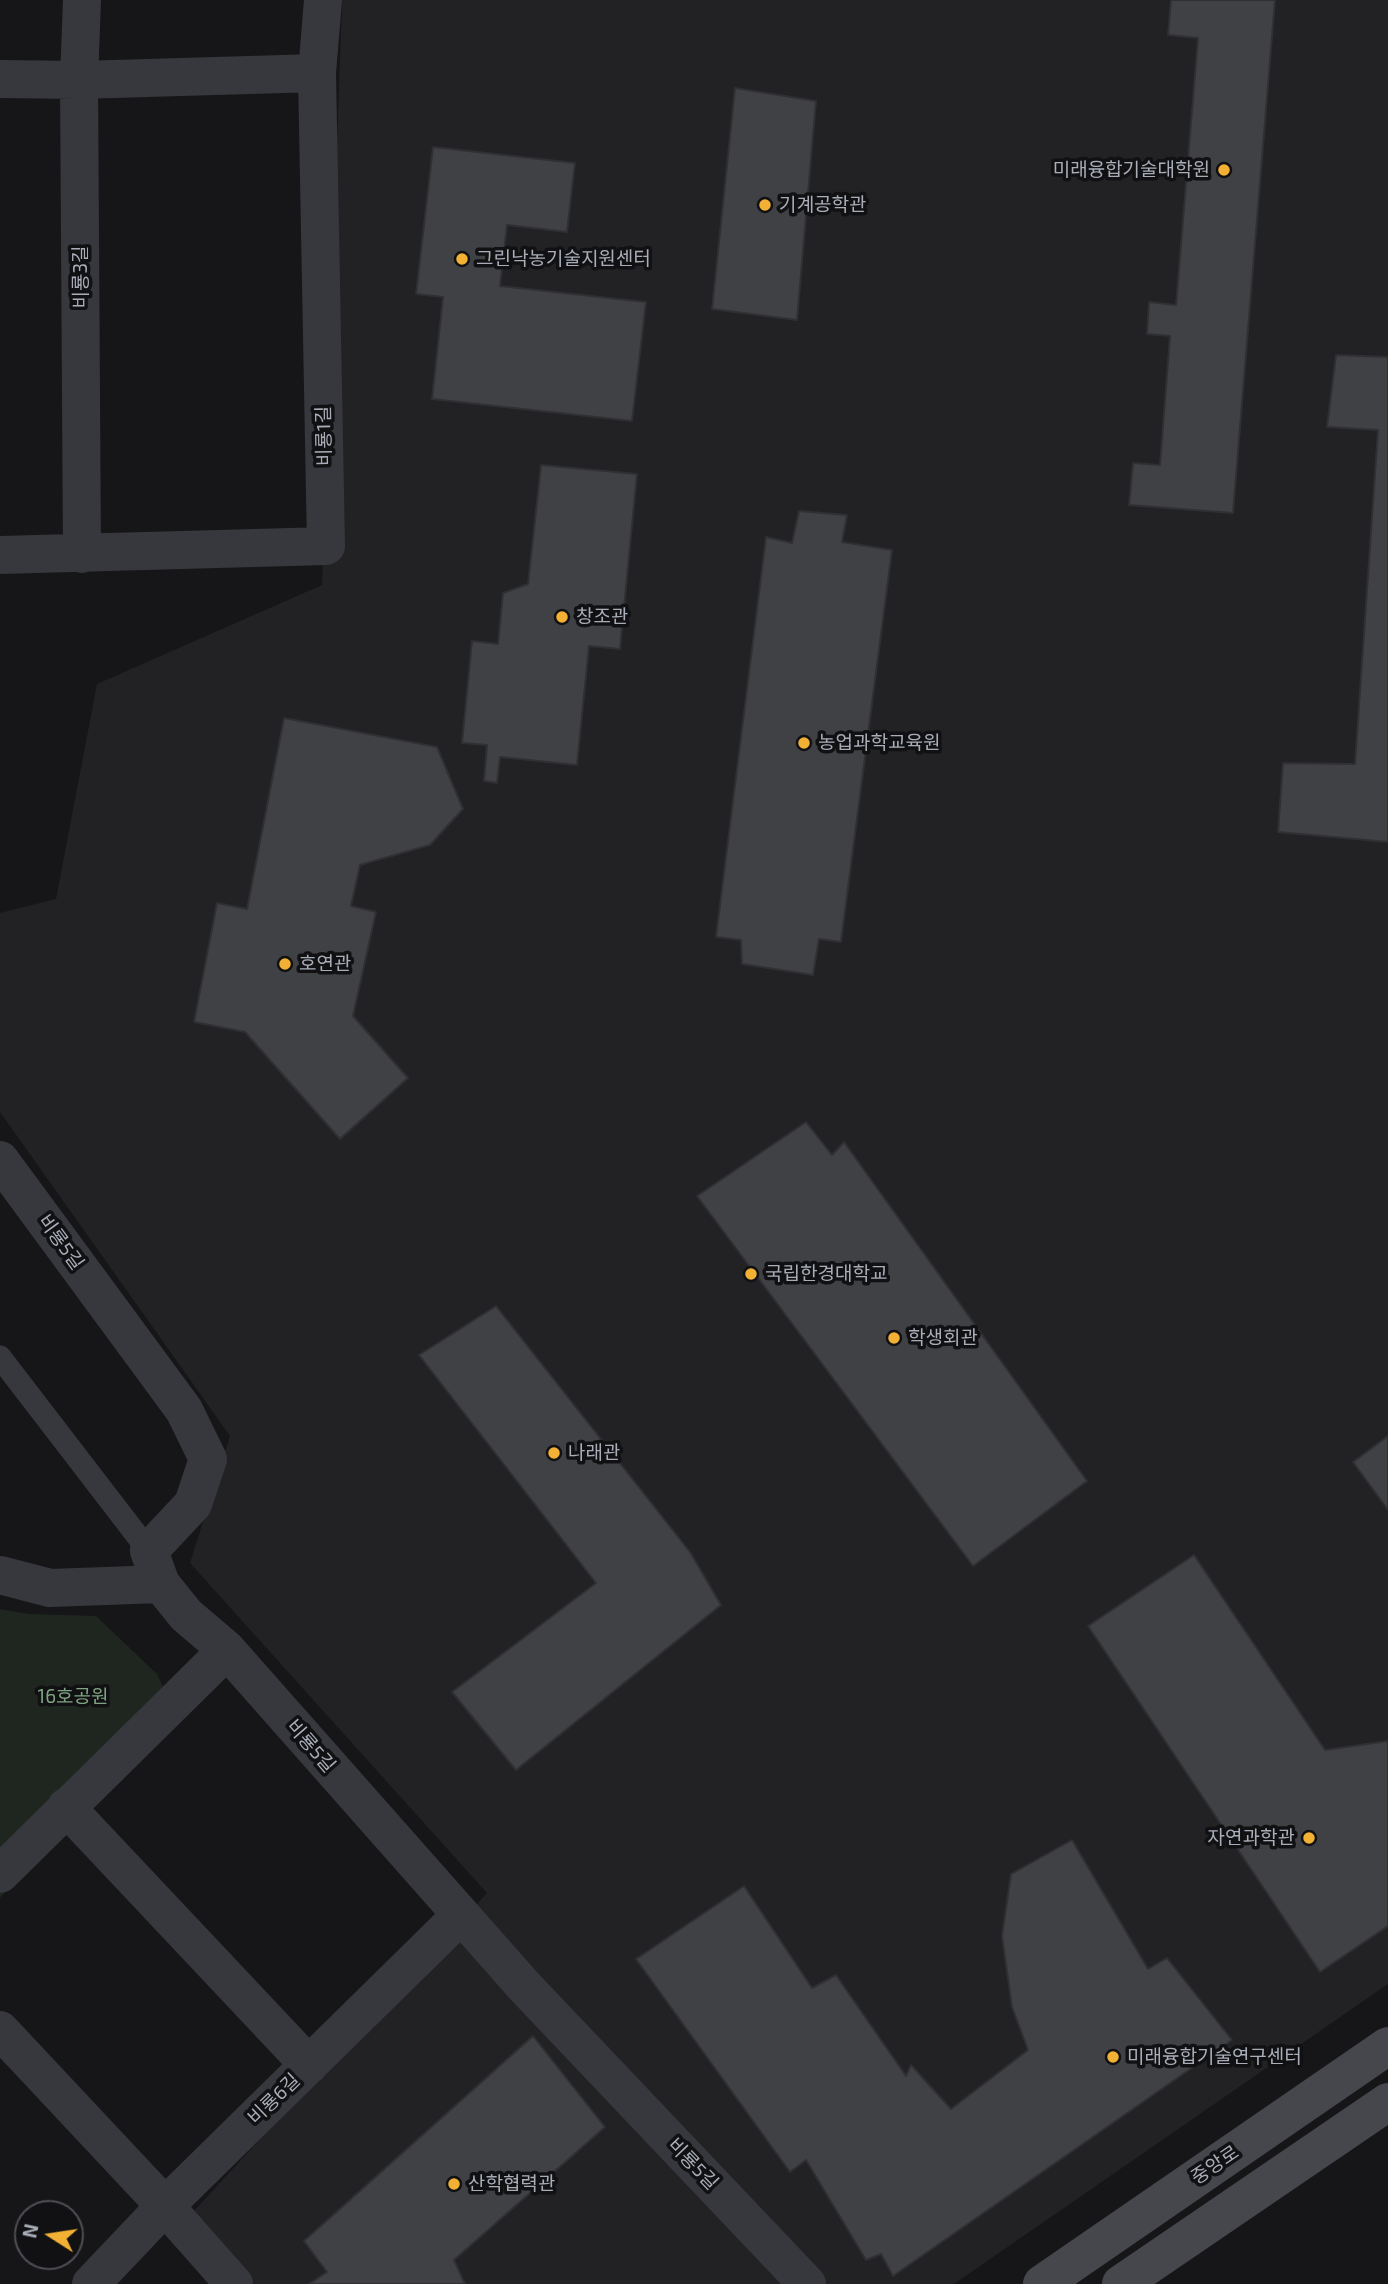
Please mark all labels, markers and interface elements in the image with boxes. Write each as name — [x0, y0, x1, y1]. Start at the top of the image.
place label: 미래융합기술대학원 — [1053, 159, 1210, 181]
marker: 미래융합기술대학원 — [1216, 162, 1232, 178]
place label: 기계공학관 — [779, 194, 866, 216]
marker: 기계공학관 — [757, 197, 773, 213]
street label: 비룡3길 — [70, 245, 92, 309]
place label: 그린낙농기술지원센터 — [476, 248, 651, 270]
marker: 그린낙농기술지원센터 — [454, 251, 470, 267]
street label: 비룡1길 — [312, 406, 336, 466]
place label: 창조관 — [576, 606, 628, 628]
marker: 창조관 — [554, 609, 570, 625]
place label: 농업과학교육원 — [818, 732, 940, 754]
marker: 농업과학교육원 — [796, 735, 812, 751]
place label: 호연관 — [299, 953, 351, 975]
marker: 호연관 — [277, 956, 293, 972]
street label: 비룡5길 — [33, 1210, 89, 1274]
place label: 국립한경대학교 — [765, 1263, 887, 1285]
marker: 국립한경대학교 — [743, 1266, 759, 1282]
place label: 학생회관 — [908, 1327, 978, 1349]
marker: 학생회관 — [886, 1330, 902, 1346]
place label: 나래관 — [568, 1442, 620, 1464]
marker: 나래관 — [546, 1445, 562, 1461]
park label: 16호공원 — [38, 1686, 108, 1708]
street label: 비룡5길 — [282, 1715, 340, 1777]
place label: 자연과학관 — [1208, 1827, 1295, 1849]
marker: 자연과학관 — [1301, 1830, 1317, 1846]
place label: 미래융합기술연구센터 — [1127, 2046, 1302, 2068]
marker: 미래융합기술연구센터 — [1105, 2049, 1121, 2065]
street label: 비룡6길 — [243, 2069, 305, 2129]
street label: 비룡5길 — [663, 2134, 723, 2194]
street label: 중앙로 — [1187, 2141, 1243, 2189]
place label: 산학협력관 — [468, 2173, 555, 2195]
marker: 산학협력관 — [446, 2176, 462, 2192]
north arrow — [14, 2200, 84, 2270]
text: N — [17, 2222, 43, 2240]

